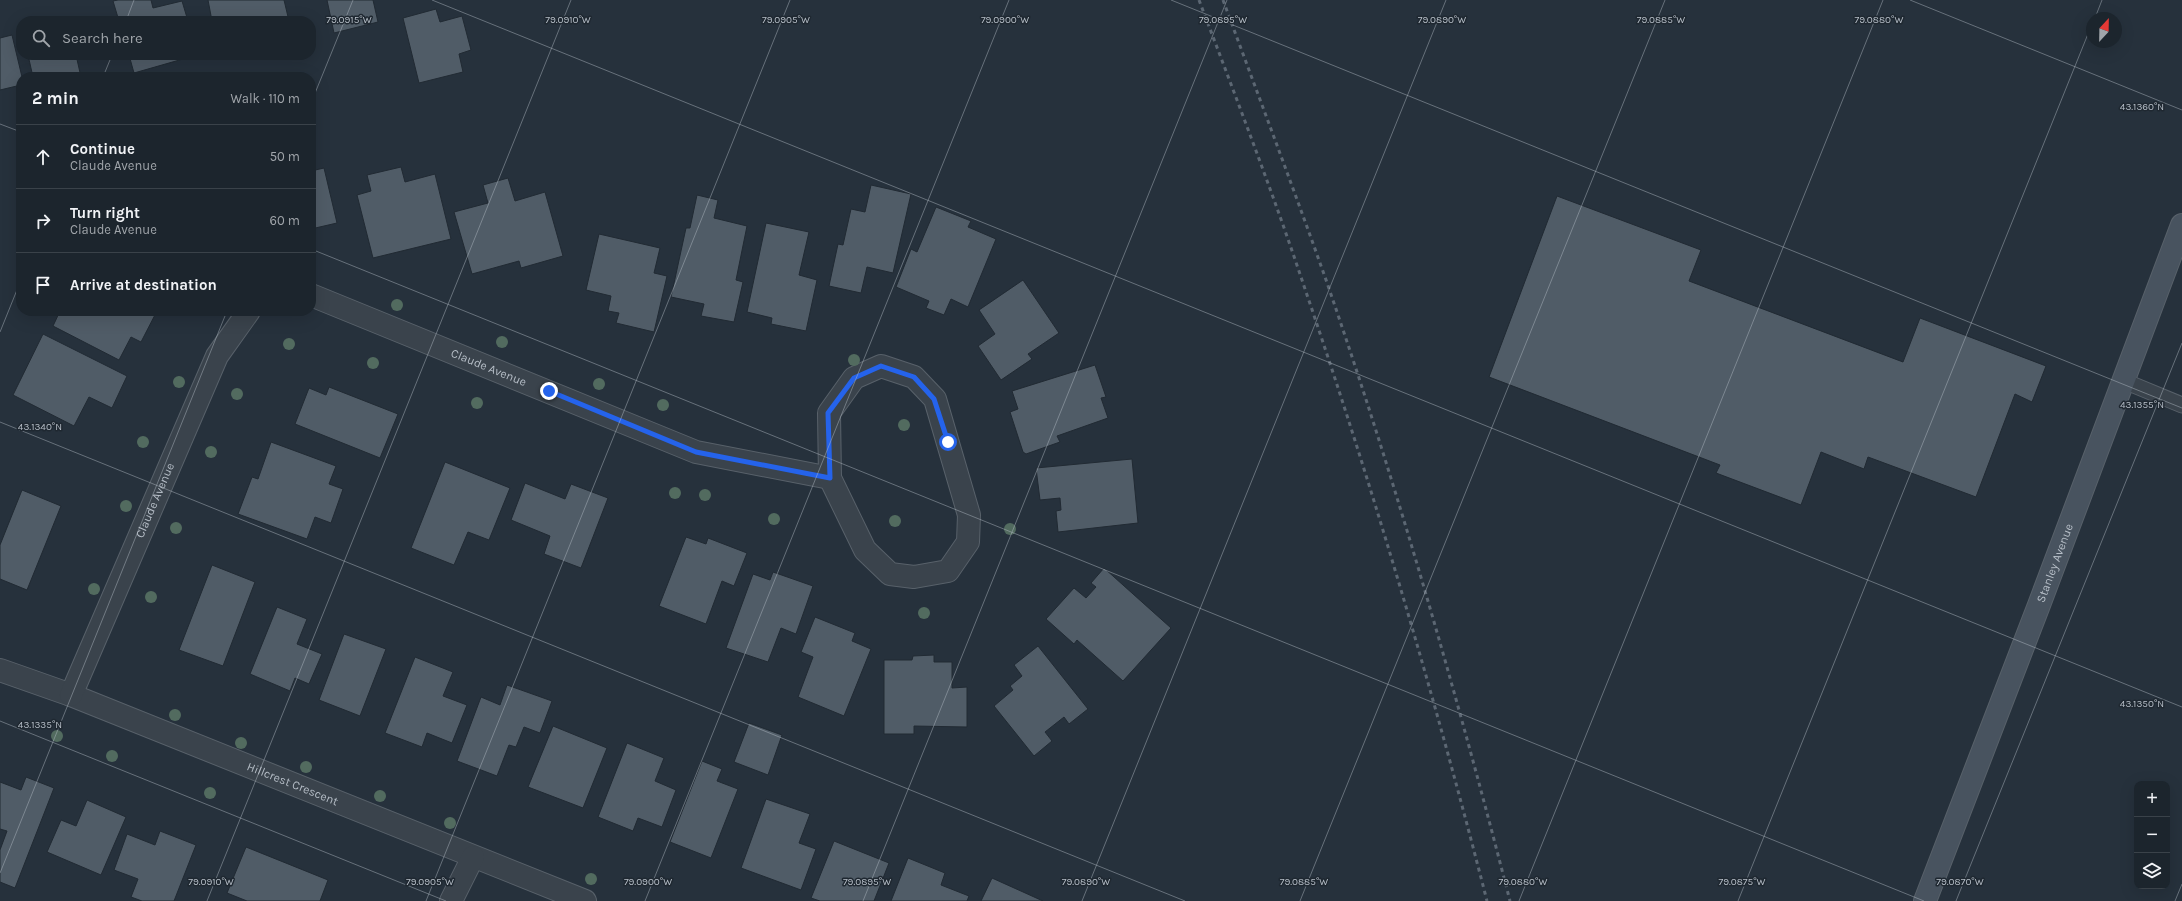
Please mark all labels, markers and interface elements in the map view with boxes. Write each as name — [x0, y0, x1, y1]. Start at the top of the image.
north arrow — [2086, 12, 2122, 48]
text: 79.0915°W — [326, 14, 372, 26]
text: 79.0910°W — [545, 14, 591, 26]
text: 79.0905°W — [762, 14, 810, 26]
text: 79.0900°W — [981, 14, 1029, 26]
text: 79.0895°W — [1199, 14, 1247, 26]
text: 79.0890°W — [1418, 14, 1466, 26]
text: 79.0885°W — [1637, 14, 1685, 26]
text: 79.0880°W — [1855, 14, 1903, 26]
search box — [16, 16, 316, 60]
icon: search — [30, 27, 52, 49]
text: Search here — [62, 29, 143, 47]
text: 2 min — [32, 88, 79, 108]
text: Walk · 110 m — [231, 91, 300, 106]
text: 43.1360°N — [2120, 101, 2164, 113]
text: Continue — [70, 140, 135, 158]
icon: ahead — [32, 146, 54, 168]
text: 50 m — [270, 149, 300, 164]
text: Claude Avenue — [70, 158, 157, 173]
text: Turn right — [70, 204, 140, 222]
icon: right — [32, 210, 54, 232]
text: 60 m — [270, 213, 300, 228]
text: Claude Avenue — [70, 222, 157, 237]
icon: arrive — [32, 274, 54, 296]
text: Arrive at destination — [70, 276, 217, 294]
street label: Claude Avenue — [449, 346, 529, 389]
route end — [540, 382, 558, 400]
text: 43.1355°N — [2120, 399, 2164, 411]
text: 43.1340°N — [18, 421, 62, 433]
route start — [939, 433, 957, 451]
street label: Claude Avenue — [133, 461, 177, 540]
street label: Stanley Avenue — [2034, 522, 2076, 604]
text: 43.1350°N — [2120, 698, 2164, 710]
text: 43.1335°N — [18, 719, 62, 731]
street label: Hillcrest Crescent — [245, 759, 341, 809]
map controls — [2134, 781, 2170, 889]
button: + — [2134, 781, 2170, 817]
button: − — [2134, 817, 2170, 853]
button: layers — [2134, 853, 2170, 889]
text: 79.0910°W — [188, 876, 234, 888]
text: 79.0905°W — [406, 876, 454, 888]
text: 79.0900°W — [624, 876, 672, 888]
text: 79.0895°W — [843, 876, 891, 888]
text: 79.0890°W — [1062, 876, 1110, 888]
text: 79.0885°W — [1280, 876, 1328, 888]
text: 79.0880°W — [1499, 876, 1547, 888]
text: 79.0875°W — [1718, 876, 1766, 888]
text: 79.0870°W — [1936, 876, 1984, 888]

